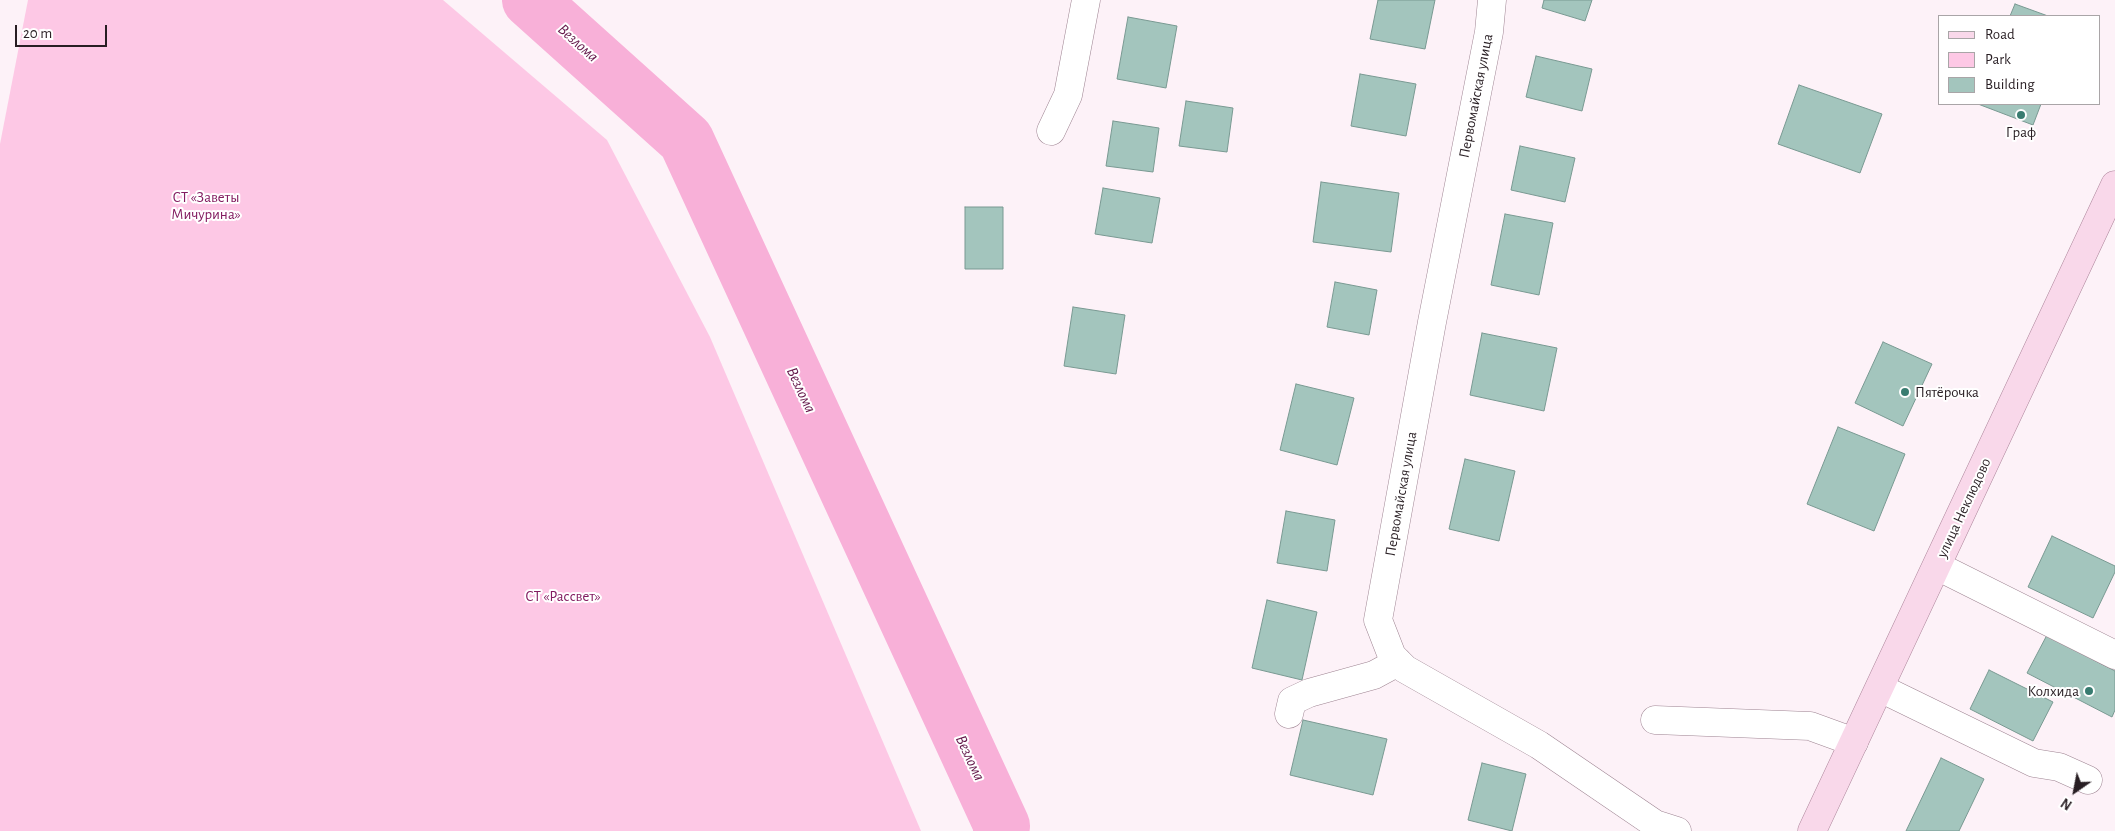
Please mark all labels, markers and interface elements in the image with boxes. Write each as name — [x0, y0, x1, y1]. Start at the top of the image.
scale bar — [18, 15, 110, 47]
legend — [1938, 15, 2100, 105]
water label: Везлома — [554, 20, 602, 66]
text: 20 m — [23, 26, 52, 41]
text: Road — [1985, 27, 2015, 42]
street label: Первомайская улица — [1455, 32, 1497, 160]
text: Park — [1985, 52, 2011, 67]
text: Building — [1985, 77, 2035, 92]
marker: Граф — [2015, 109, 2027, 121]
place label: Граф — [2006, 123, 2036, 141]
park label: СТ «Заветы Мичурина» — [171, 188, 241, 223]
water label: Везлома — [782, 364, 820, 416]
place label: Пятёрочка — [1915, 383, 1979, 401]
marker: Пятёрочка — [1899, 386, 1911, 398]
street label: Первомайская улица — [1381, 430, 1421, 558]
street label: улица Неклюдово — [1933, 455, 1995, 561]
park label: СТ «Рассвет» — [525, 587, 601, 605]
place label: Колхида — [2027, 682, 2079, 700]
marker: Колхида — [2083, 685, 2095, 697]
water label: Везлома — [951, 732, 989, 784]
north arrow — [2050, 766, 2100, 816]
text: N — [2059, 795, 2075, 812]

